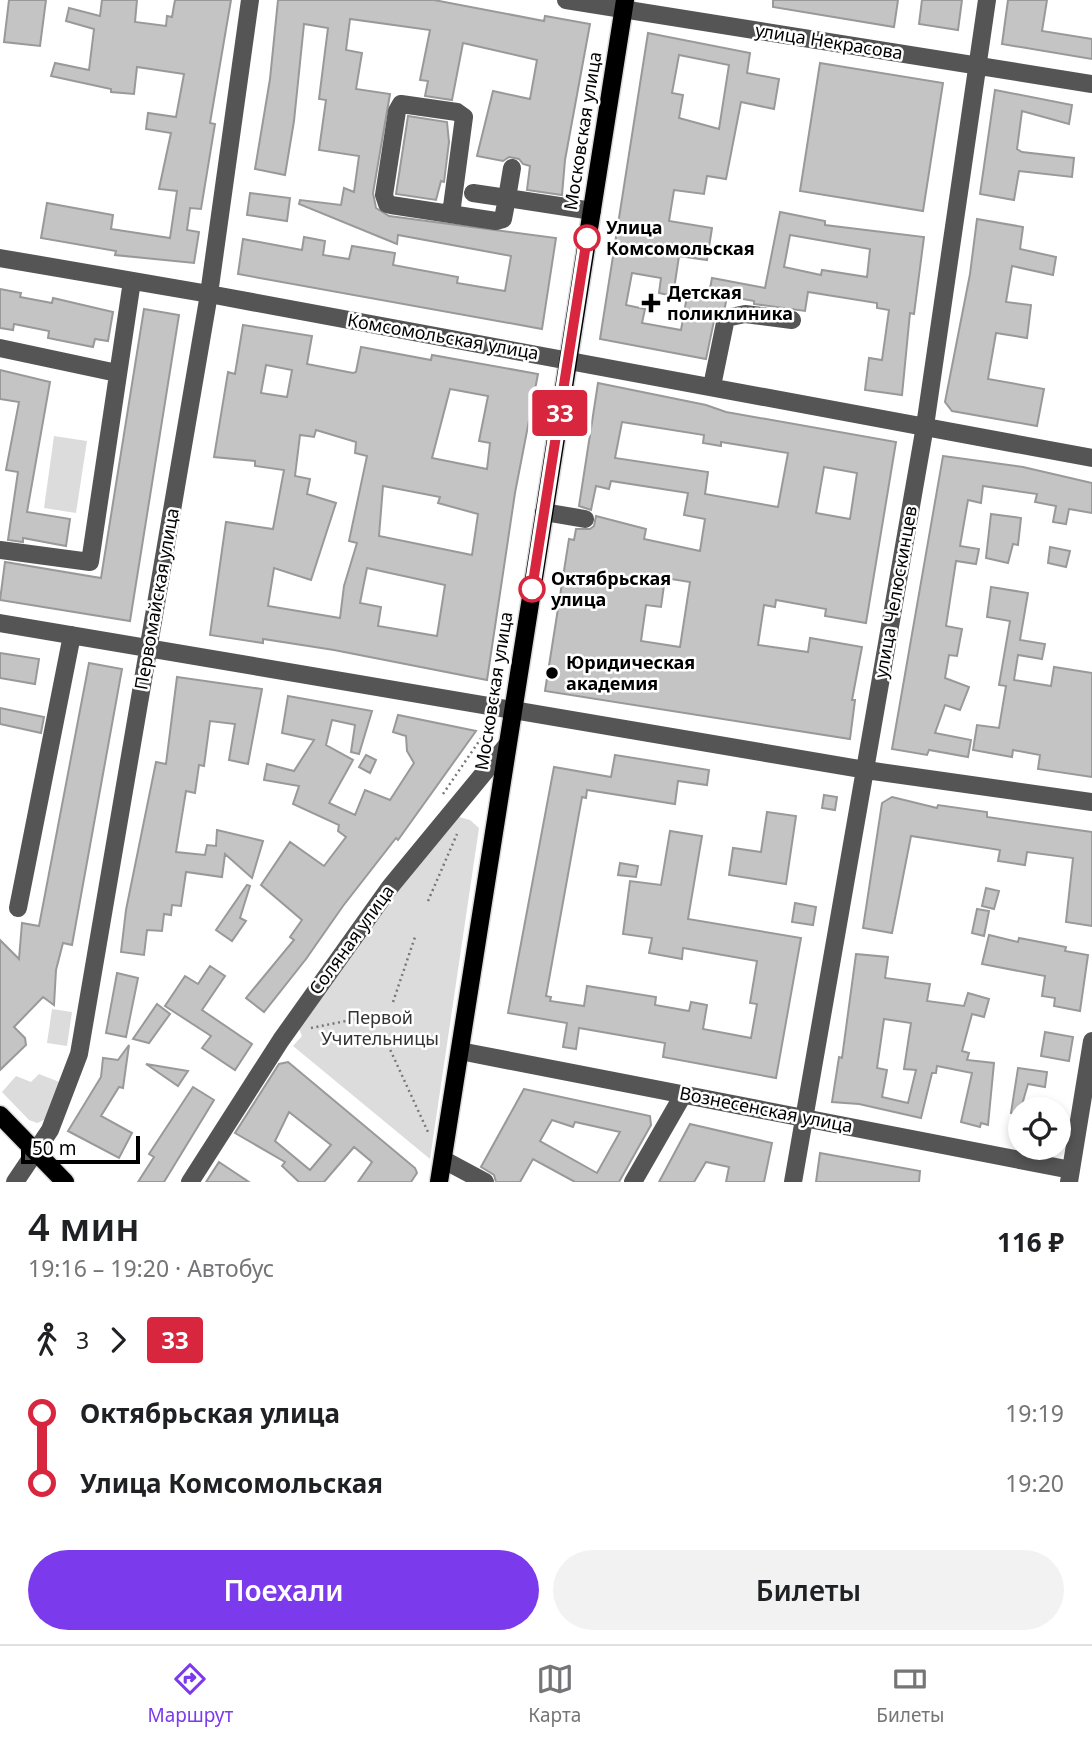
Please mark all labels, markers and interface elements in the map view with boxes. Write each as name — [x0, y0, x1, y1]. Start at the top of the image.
street label: улица Некрасова — [754, 18, 905, 65]
street label: Московская улица — [558, 50, 606, 212]
place label: Улица Комсомольская — [606, 215, 755, 260]
marker: Улица Комсомольская — [574, 225, 600, 251]
place label: Детская поликлиника — [667, 280, 793, 325]
marker: Детская поликлиника — [641, 293, 661, 313]
street label: Комсомольская улица — [346, 307, 541, 365]
line badge: 33 — [528, 390, 592, 436]
text: 33 — [546, 396, 574, 429]
street label: улица Челюскинцев — [868, 504, 922, 680]
street label: Первомайская улица — [128, 506, 184, 692]
place label: Октябрьская улица — [550, 566, 671, 611]
marker: Октябрьская улица — [519, 576, 545, 602]
street label: Московская улица — [469, 610, 517, 772]
place label: Юридическая академия — [566, 650, 695, 695]
marker: Юридическая академия — [544, 665, 560, 681]
street label: Соляная улица — [303, 880, 399, 999]
park label: Первой Учительницы — [321, 1005, 439, 1050]
street label: Вознесенская улица — [678, 1080, 855, 1138]
map controls — [1008, 1097, 1071, 1160]
button: locate — [1008, 1097, 1071, 1160]
scale bar — [21, 1133, 140, 1165]
text: 50 m — [32, 1135, 76, 1161]
text: 4 мин — [28, 1200, 140, 1252]
text: 116 ₽ — [997, 1224, 1064, 1260]
text: 19:16 – 19:20 · Автобус — [28, 1252, 274, 1284]
icon: walk — [28, 1321, 66, 1359]
icon: forward — [99, 1321, 137, 1359]
text: 33 — [161, 1323, 189, 1356]
text: 3 — [76, 1324, 89, 1356]
text: Октябрьская улица — [80, 1395, 340, 1431]
text: 19:19 — [1005, 1397, 1064, 1429]
text: Улица Комсомольская — [80, 1465, 383, 1501]
text: 19:20 — [1005, 1467, 1064, 1499]
button: Поехали — [28, 1550, 539, 1630]
button: Билеты — [553, 1550, 1064, 1630]
tab: Маршрут — [148, 1660, 233, 1728]
tab: Карта — [528, 1660, 581, 1728]
tab: Билеты — [876, 1660, 945, 1728]

